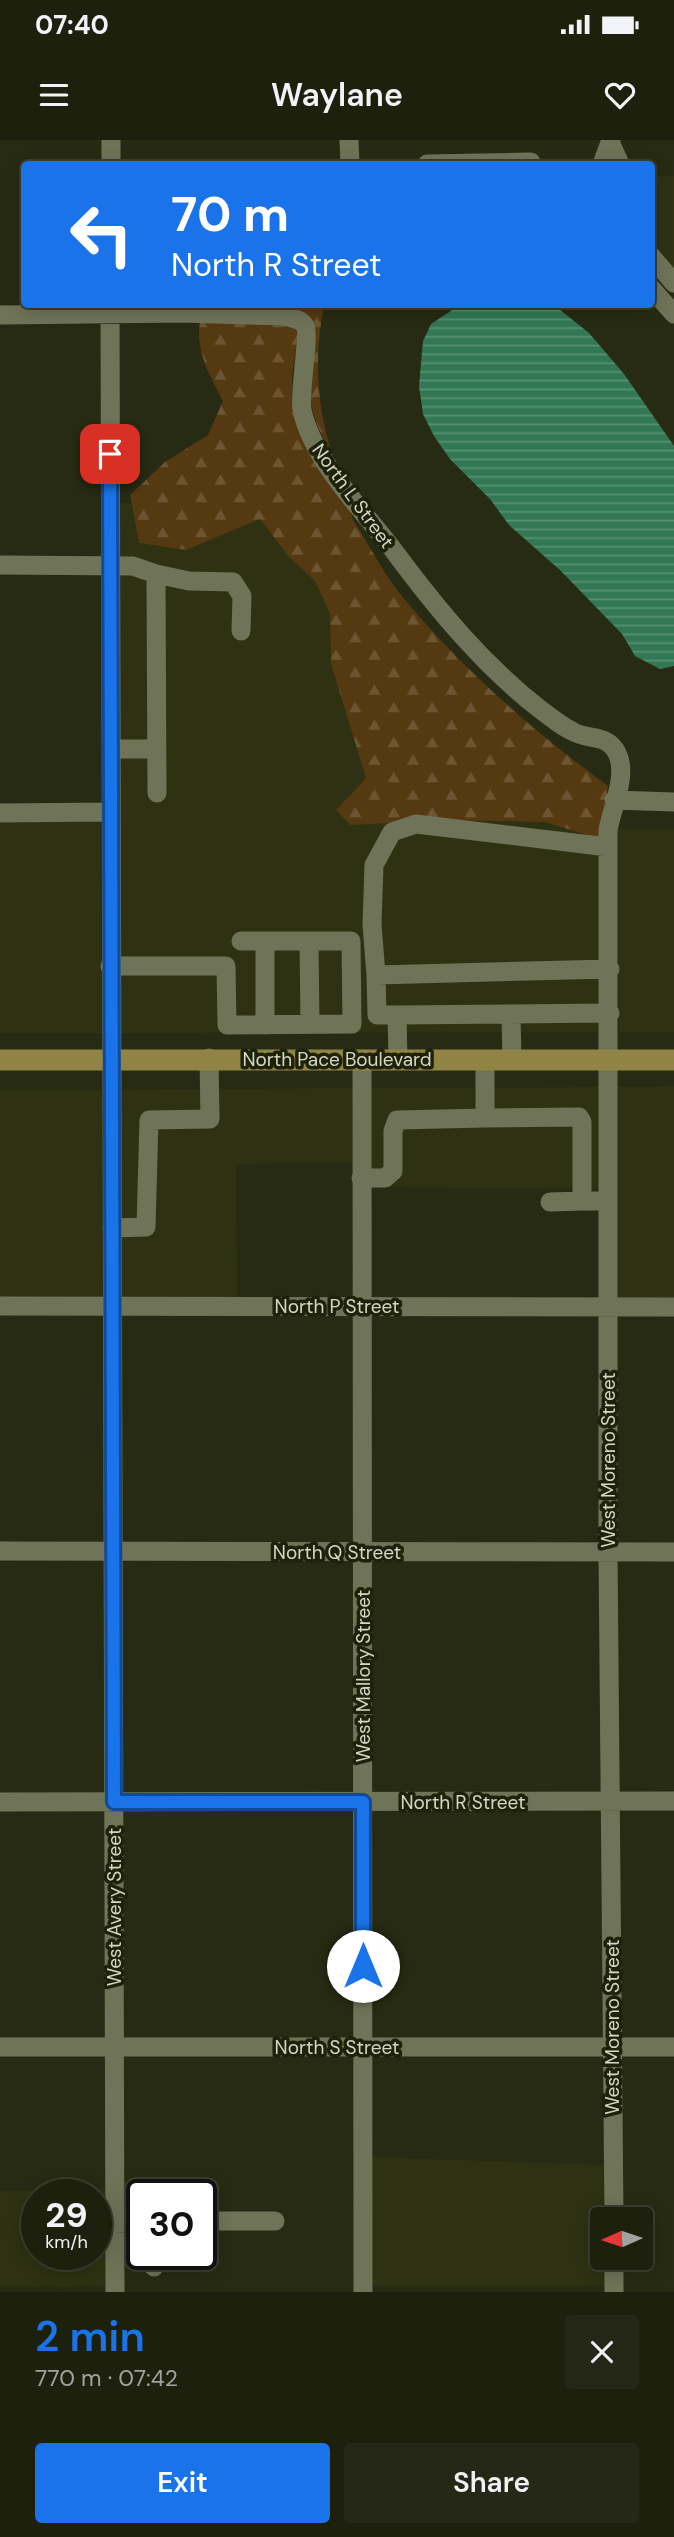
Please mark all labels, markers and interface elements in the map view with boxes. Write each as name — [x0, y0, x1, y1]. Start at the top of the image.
text: 07:40 — [35, 8, 109, 42]
text: Waylane — [271, 74, 403, 116]
icon: menu — [35, 76, 73, 114]
icon: heart — [601, 76, 639, 114]
text: 70 m — [171, 182, 289, 246]
icon: left — [56, 189, 147, 280]
text: North R Street — [171, 244, 382, 286]
pin — [80, 424, 140, 484]
icon: arrive — [91, 435, 129, 473]
street label: North L Street — [307, 439, 399, 553]
street label: North Pace Boulevard — [242, 1047, 432, 1072]
street label: North P Street — [275, 1294, 399, 1319]
street label: West Moreno Street — [596, 1372, 621, 1548]
street label: North Q Street — [273, 1540, 401, 1565]
street label: West Mallory Street — [351, 1590, 376, 1762]
street label: North R Street — [400, 1790, 526, 1815]
street label: West Avery Street — [102, 1828, 127, 1986]
position arrow — [326, 1929, 400, 2003]
street label: West Moreno Street — [600, 1939, 625, 2115]
street label: North S Street — [275, 2035, 399, 2060]
speed limit sign: 30 — [126, 2179, 217, 2270]
text: 29 — [45, 2192, 88, 2238]
north arrow — [590, 2207, 653, 2270]
map controls — [590, 2207, 653, 2270]
text: km/h — [45, 2230, 88, 2254]
text: 2 min — [35, 2309, 145, 2364]
button: close — [565, 2315, 639, 2389]
text: 770 m · 07:42 — [35, 2363, 178, 2393]
button: Exit — [35, 2443, 330, 2523]
button: Share — [344, 2443, 639, 2523]

